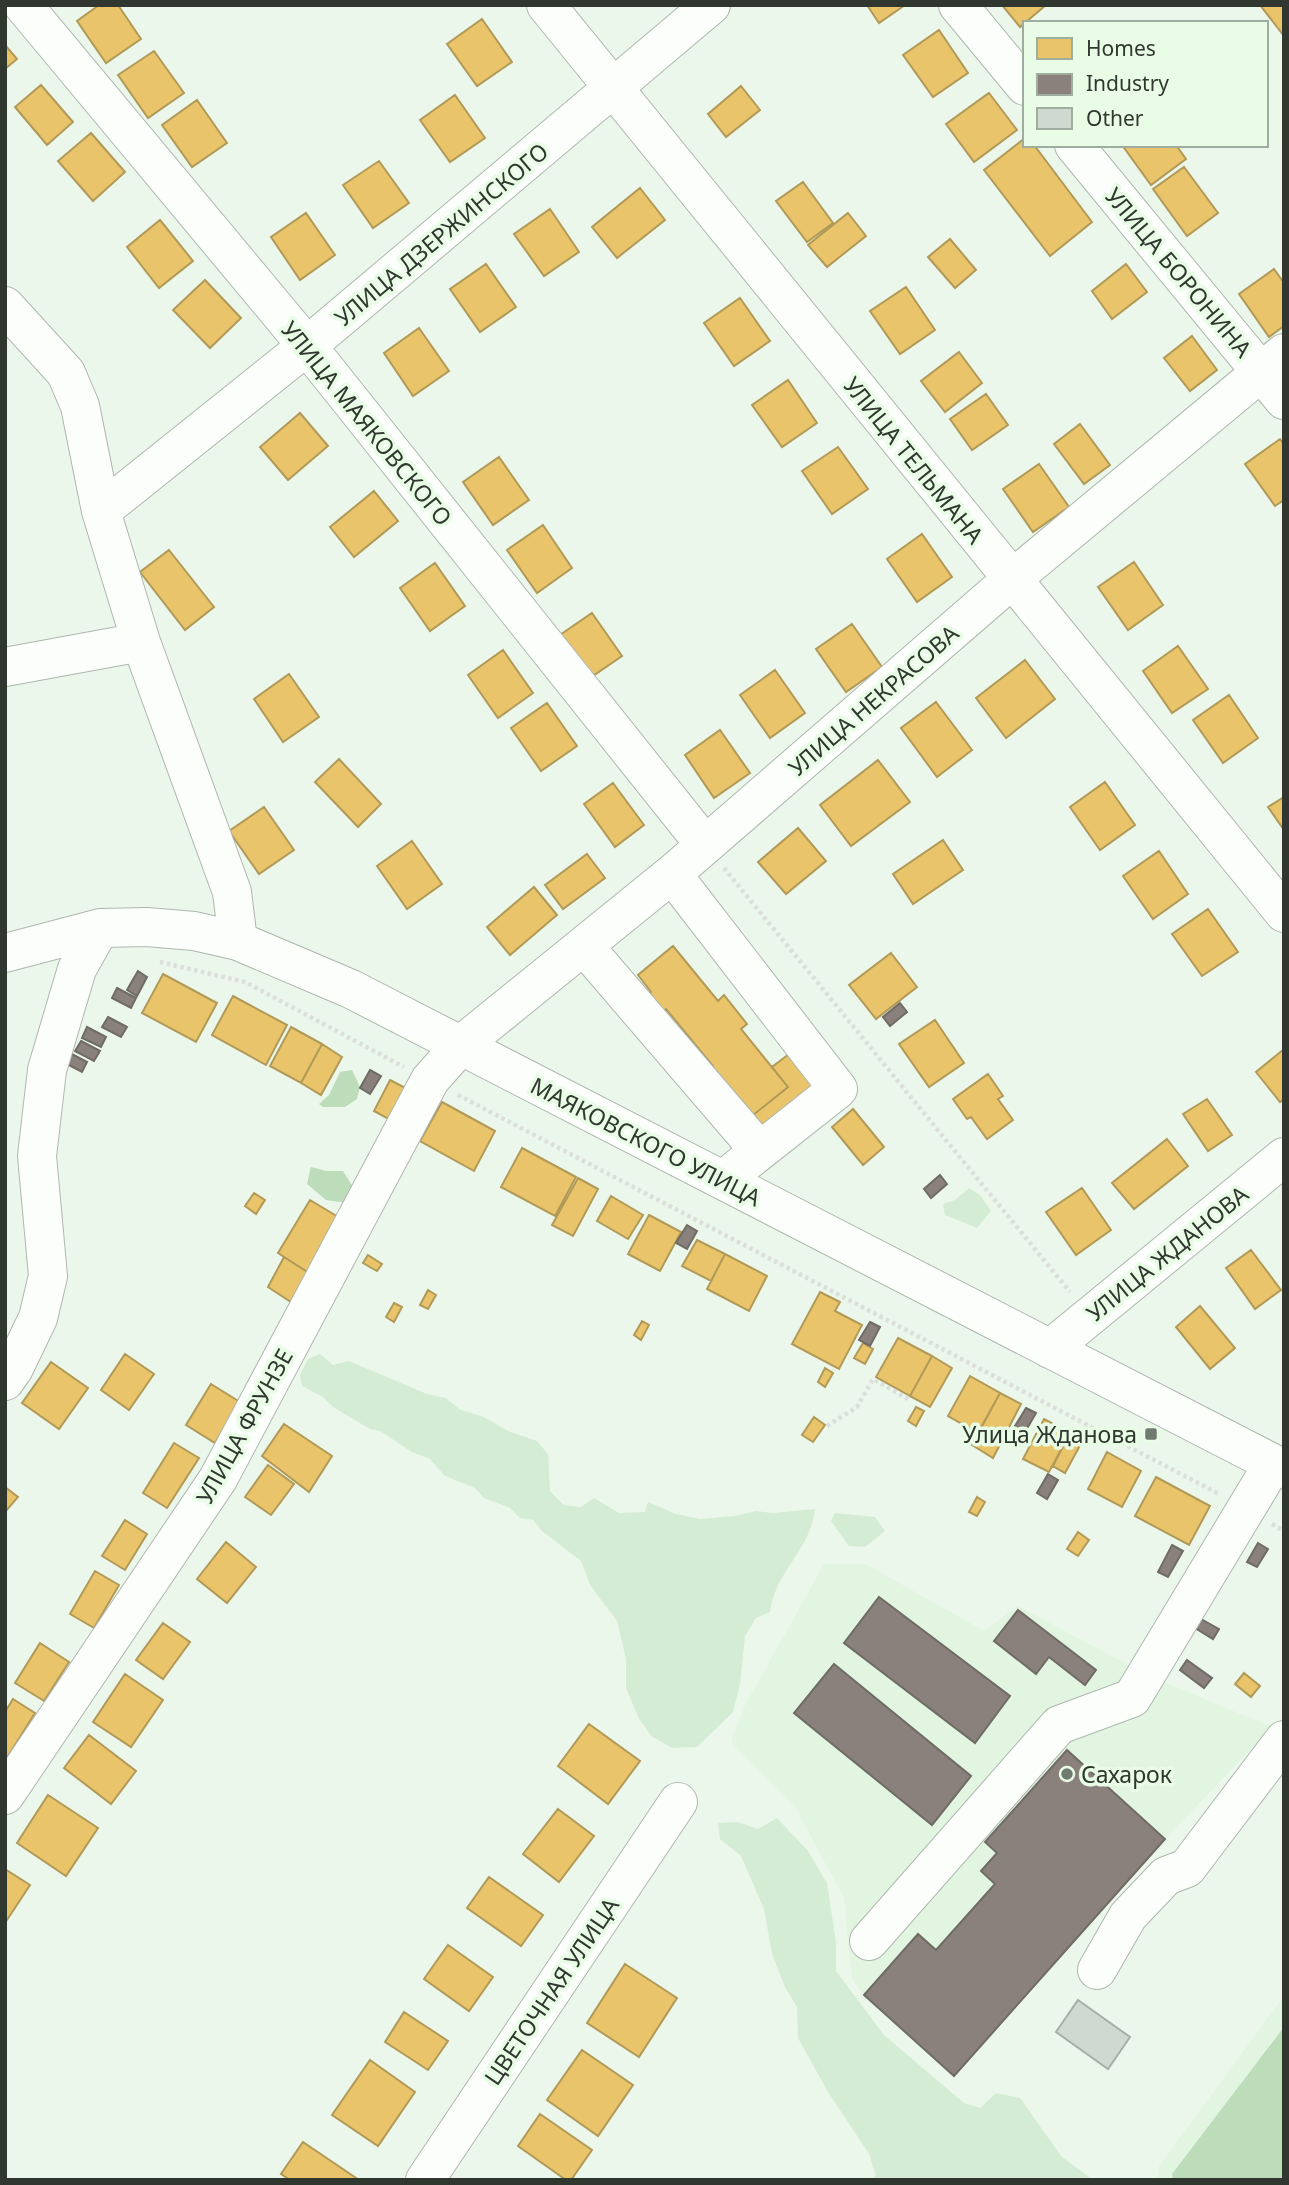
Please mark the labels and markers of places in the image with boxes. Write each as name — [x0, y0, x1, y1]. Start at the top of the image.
place label: Улица Жданова — [962, 1418, 1137, 1450]
marker: Улица Жданова — [1143, 1426, 1159, 1442]
place label: Сахарок — [1081, 1758, 1173, 1790]
marker: Сахарок — [1059, 1766, 1075, 1782]

